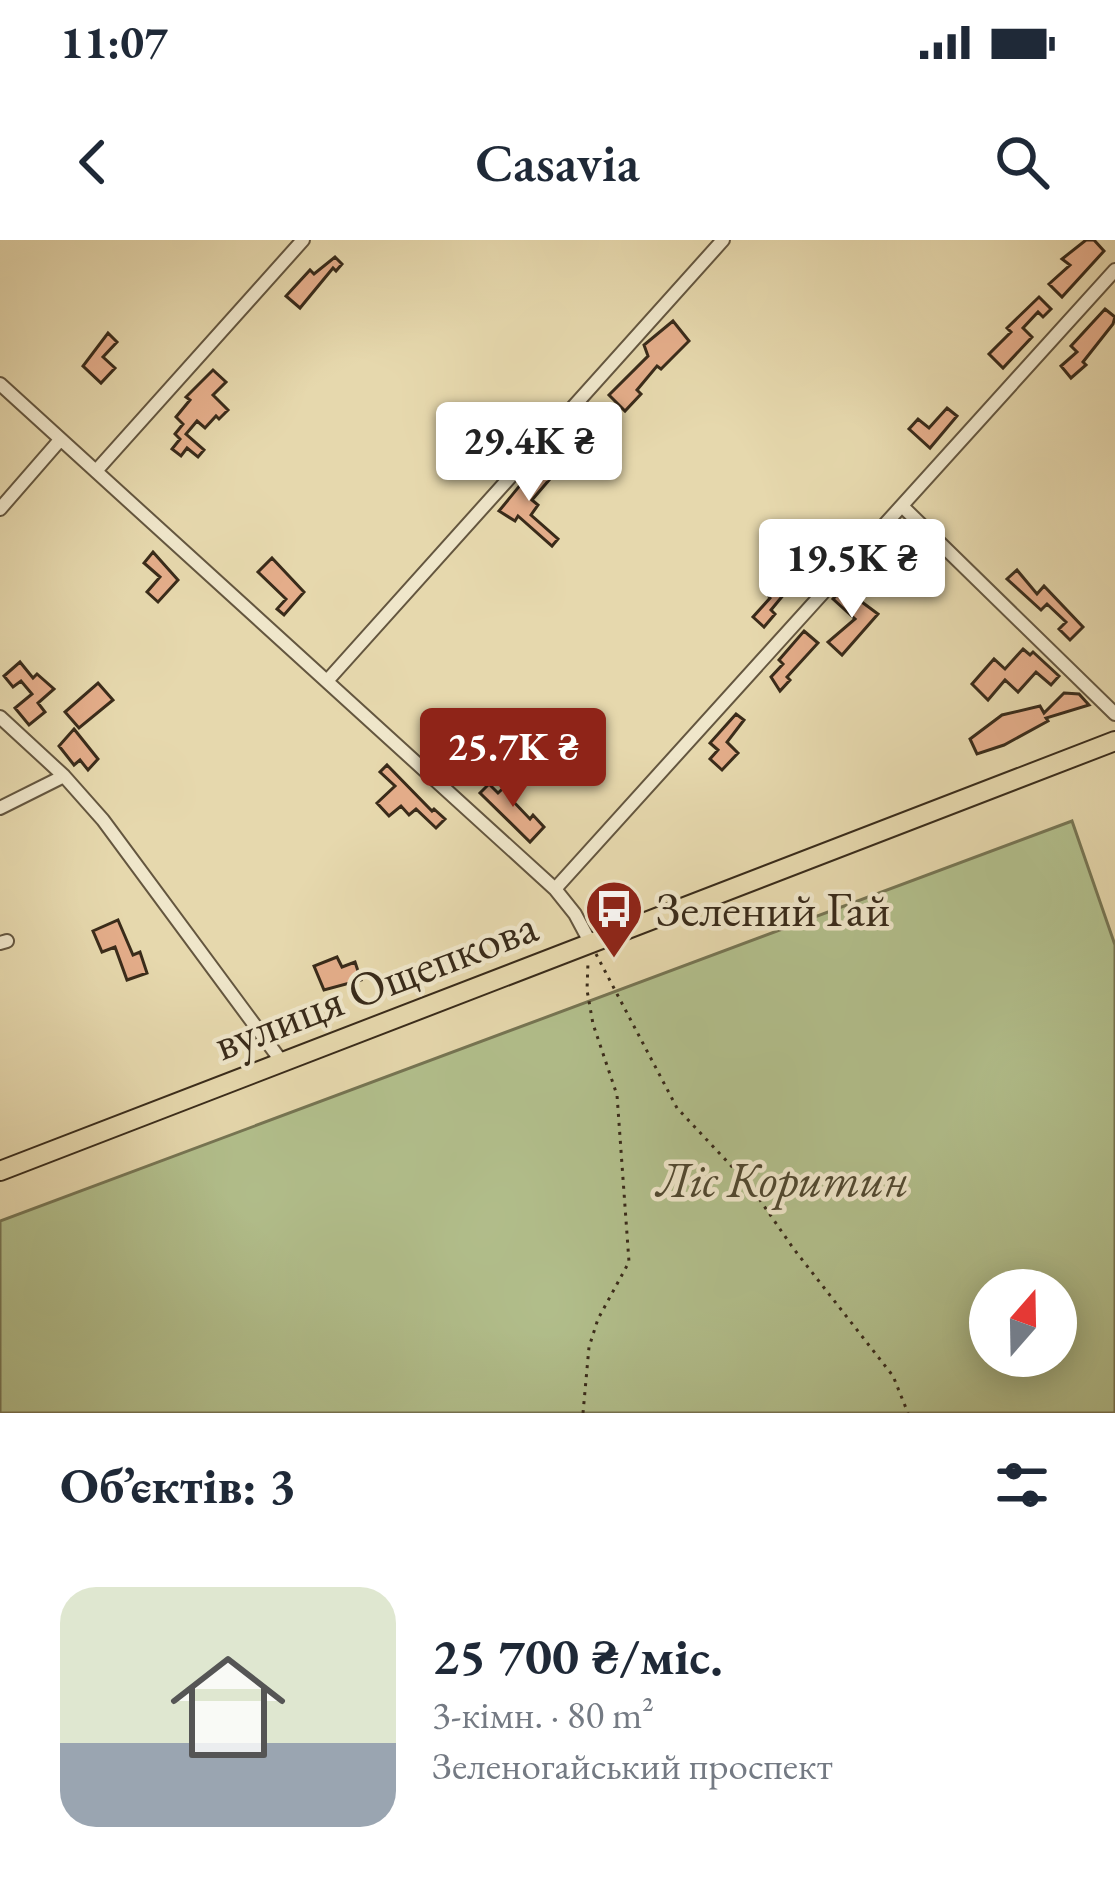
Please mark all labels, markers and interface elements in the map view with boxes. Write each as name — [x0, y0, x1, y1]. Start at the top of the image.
text: 11:07 — [60, 13, 168, 71]
text: Casavia — [475, 127, 640, 197]
icon: back — [60, 129, 126, 195]
icon: search — [989, 129, 1055, 195]
pin: 29.4K ₴ — [418, 402, 640, 504]
text: 29.4K ₴ — [463, 415, 595, 466]
pin: 19.5K ₴ — [741, 519, 963, 621]
text: 19.5K ₴ — [786, 532, 918, 583]
pin: 25.7K ₴ — [402, 708, 624, 810]
text: 25.7K ₴ — [447, 721, 579, 772]
bus stop icon: Зелений Гай — [583, 878, 645, 960]
place label: Зелений Гай — [656, 878, 890, 940]
street label: вулиця Ощепкова — [204, 894, 546, 1074]
park label: Ліс Коритин — [655, 1148, 909, 1210]
north arrow — [969, 1269, 1077, 1377]
map controls — [969, 1269, 1077, 1377]
text: Об’єктів: 3 — [60, 1452, 296, 1518]
icon: filters — [989, 1452, 1055, 1518]
text: 25 700 ₴/міс. — [432, 1623, 723, 1689]
icon: home — [156, 1635, 300, 1779]
text: 3-кімн. · 80 m² — [432, 1689, 654, 1740]
text: Зеленогайський проспект — [432, 1740, 833, 1791]

